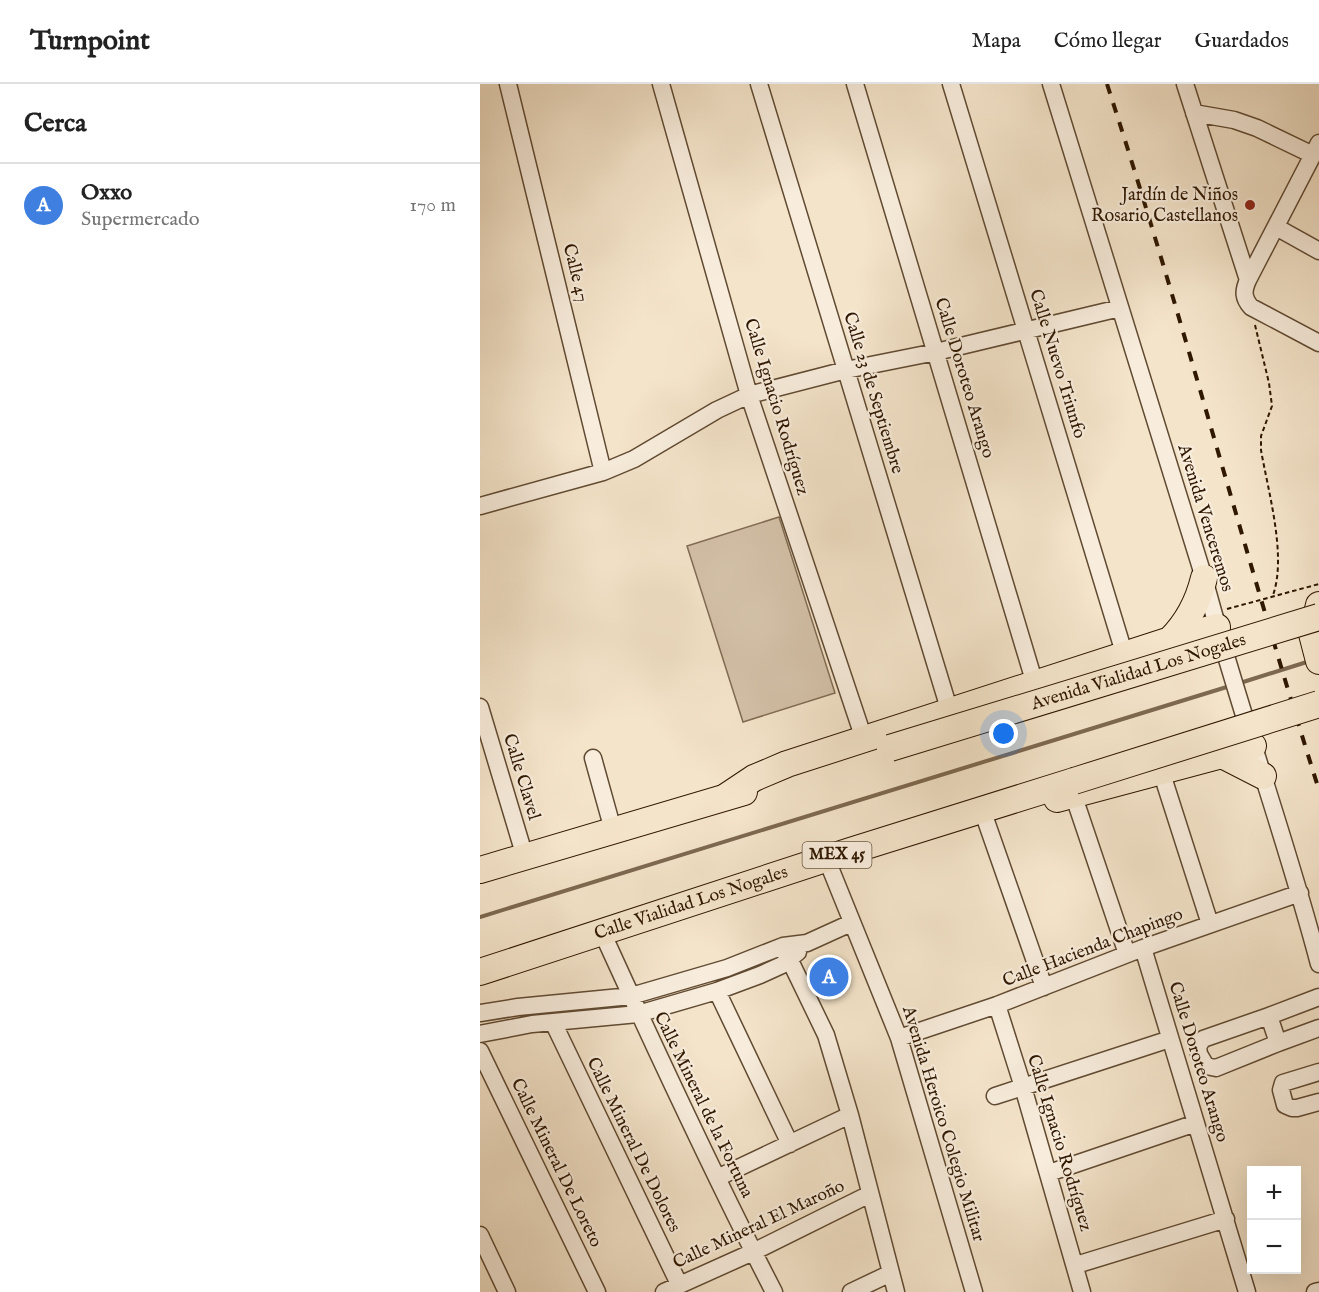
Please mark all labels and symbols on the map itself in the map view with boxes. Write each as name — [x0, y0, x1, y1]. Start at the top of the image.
place label: Jardín de Niños Rosario Castellanos — [1091, 184, 1238, 228]
marker: Jardín de Niños Rosario Castellanos — [1243, 198, 1257, 212]
street label: Calle 47 — [557, 241, 593, 305]
street label: Calle Nuevo Triunfo — [1023, 287, 1091, 442]
street label: Calle Doroteo Arango — [929, 295, 999, 461]
street label: Calle 23 de Septiembre — [837, 309, 909, 477]
street label: Calle Ignacio Rodríguez — [738, 316, 814, 498]
street label: Avenida Venceremos — [1171, 441, 1238, 595]
street label: Avenida Vialidad Los Nogales — [1028, 628, 1249, 716]
your location — [989, 719, 1018, 748]
street label: Calle Clavel — [497, 731, 545, 823]
road number: MEX 45 — [802, 842, 872, 868]
street label: Calle Vialidad Los Nogales — [591, 861, 791, 945]
street label: Calle Hacienda Chapingo — [1000, 903, 1187, 993]
pin: A — [810, 954, 848, 1000]
street label: Calle Doroteo Arango — [1163, 979, 1233, 1145]
street label: Avenida Heroico Colegio Militar — [896, 1002, 990, 1245]
street label: Calle Mineral de la Fortuna — [648, 1008, 758, 1202]
street label: Calle Ignacio Rodríguez — [1021, 1052, 1097, 1234]
street label: Calle Mineral De Dolores — [581, 1054, 685, 1236]
street label: Calle Mineral De Loreto — [505, 1075, 607, 1252]
street label: Calle Mineral El Maroño — [669, 1175, 849, 1275]

